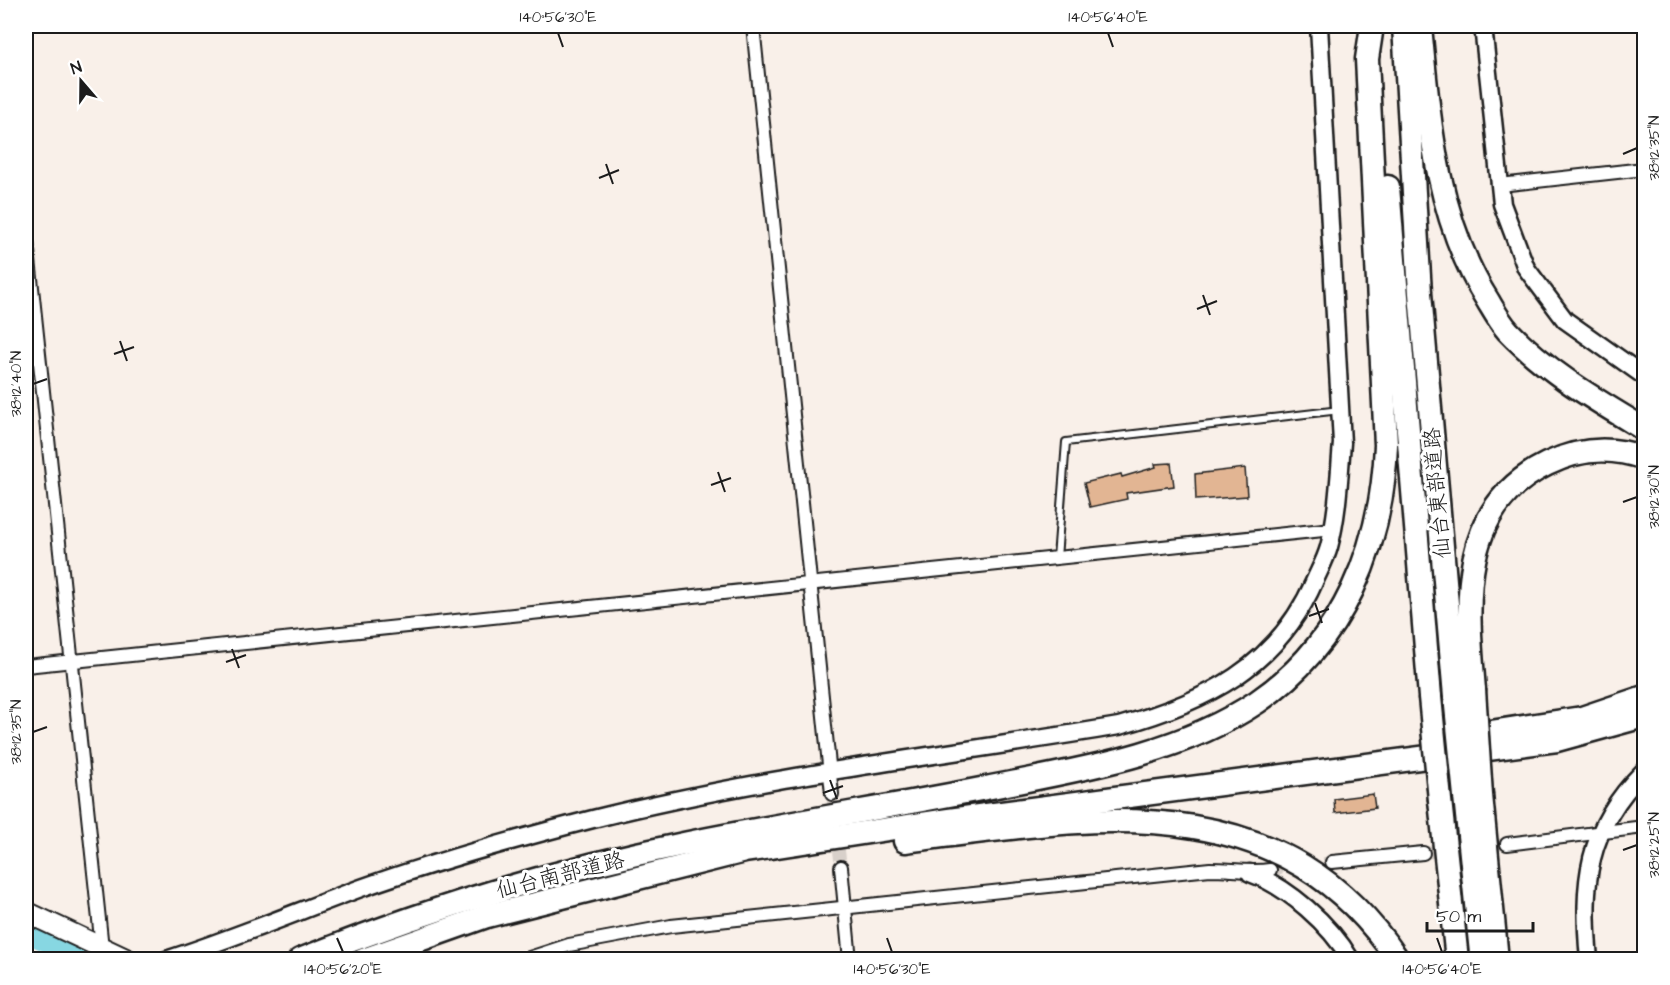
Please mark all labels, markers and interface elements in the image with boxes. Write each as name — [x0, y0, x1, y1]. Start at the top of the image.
text: 140°56'30"E — [520, 7, 597, 28]
text: 140°56'40"E — [1068, 7, 1148, 28]
north arrow — [51, 51, 111, 111]
text: N — [68, 56, 85, 80]
text: 38°12'35"N — [1644, 116, 1665, 180]
text: 38°12'40"N — [6, 351, 27, 417]
street label: 仙台東部道路 — [1416, 426, 1459, 560]
text: 38°12'30"N — [1644, 465, 1665, 529]
text: 38°12'35"N — [6, 700, 27, 764]
text: 38°12'25"N — [1644, 812, 1665, 878]
street label: 仙台南部道路 — [493, 844, 628, 906]
scale bar — [1427, 895, 1534, 933]
text: 50 m — [1436, 904, 1481, 929]
text: 140°56'20"E — [304, 959, 382, 980]
text: 140°56'30"E — [854, 959, 931, 980]
text: 140°56'40"E — [1402, 959, 1482, 980]

